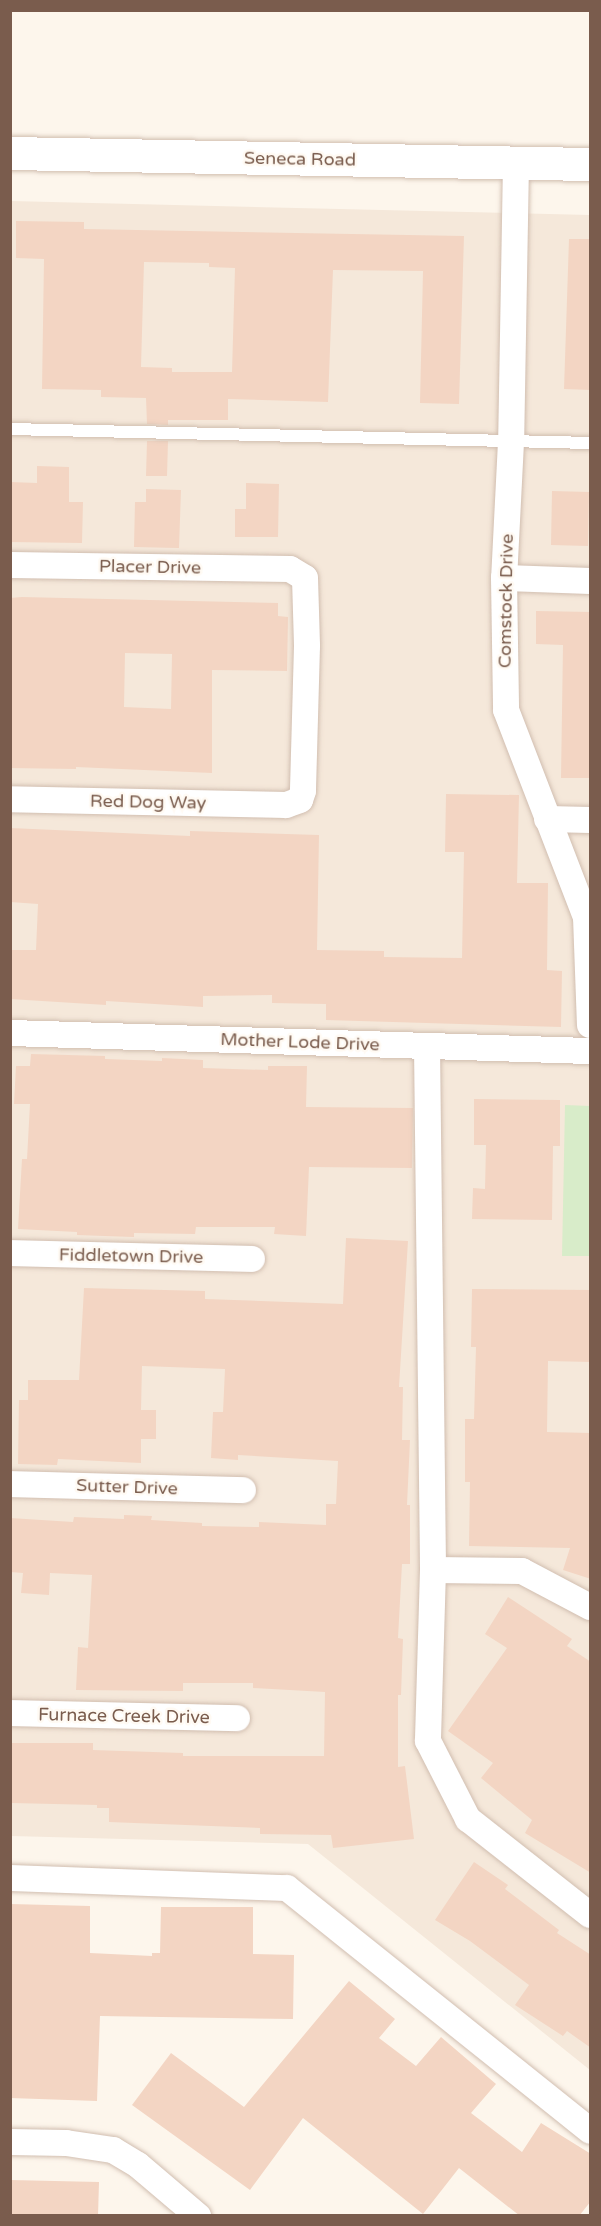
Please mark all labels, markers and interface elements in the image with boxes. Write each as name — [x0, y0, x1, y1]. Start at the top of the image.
street label: Seneca Road — [244, 147, 356, 171]
street label: Comstock Drive — [494, 534, 518, 668]
street label: Placer Drive — [99, 555, 201, 579]
street label: Red Dog Way — [90, 790, 206, 814]
street label: Mother Lode Drive — [220, 1028, 380, 1056]
street label: Fiddletown Drive — [59, 1244, 203, 1268]
street label: Sutter Drive — [76, 1474, 178, 1500]
street label: Furnace Creek Drive — [38, 1704, 210, 1728]

